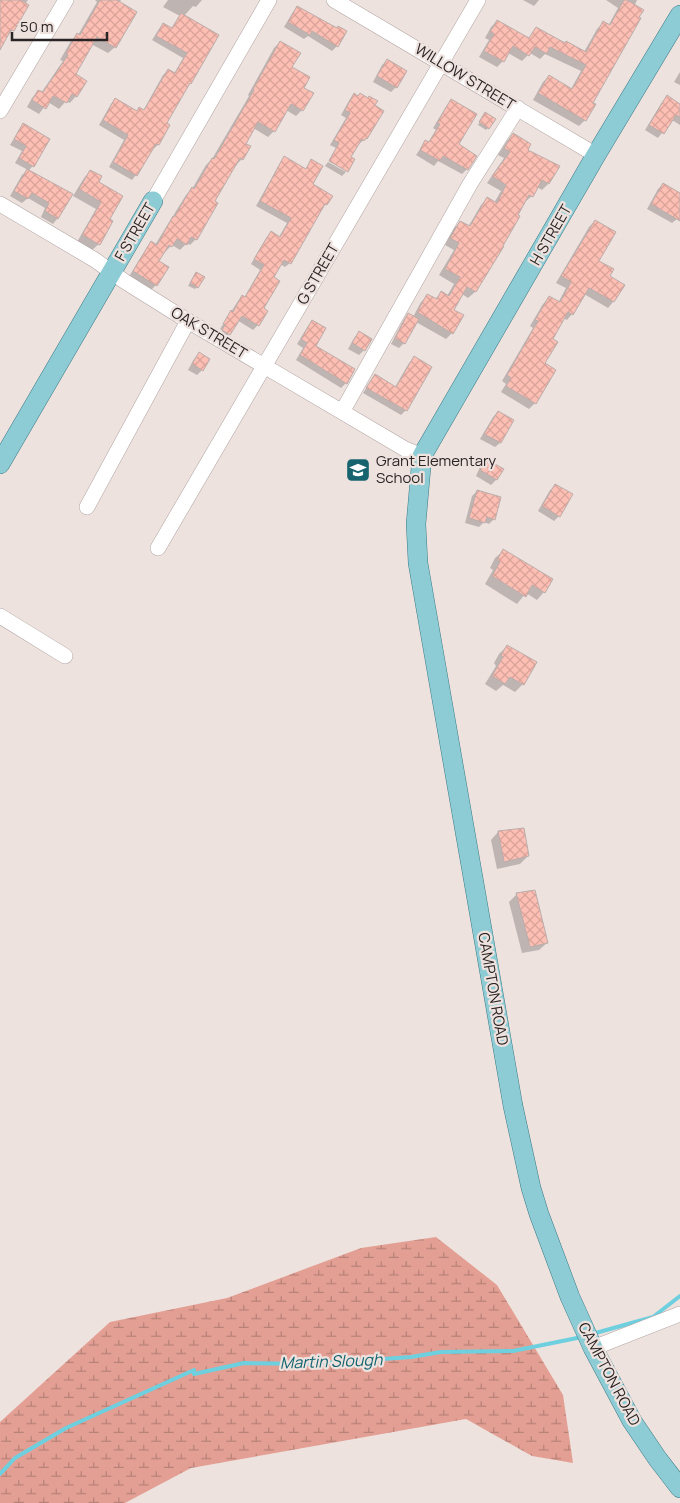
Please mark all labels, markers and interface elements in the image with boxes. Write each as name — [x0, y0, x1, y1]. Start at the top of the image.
scale bar — [12, 10, 108, 42]
text: 50 m — [20, 16, 54, 37]
street label: WILLOW STREET — [411, 38, 519, 115]
street label: F STREET — [109, 199, 160, 265]
street label: H STREET — [525, 200, 576, 269]
street label: G STREET — [292, 239, 344, 308]
street label: OAK STREET — [167, 302, 251, 364]
place label: Grant Elementary School — [376, 450, 496, 488]
school or university icon: Grant Elementary School — [345, 457, 371, 483]
street label: CAMPTON ROAD — [473, 931, 514, 1047]
street label: CAMPTON ROAD — [573, 1318, 646, 1429]
water label: Martin Slough — [279, 1348, 383, 1374]

